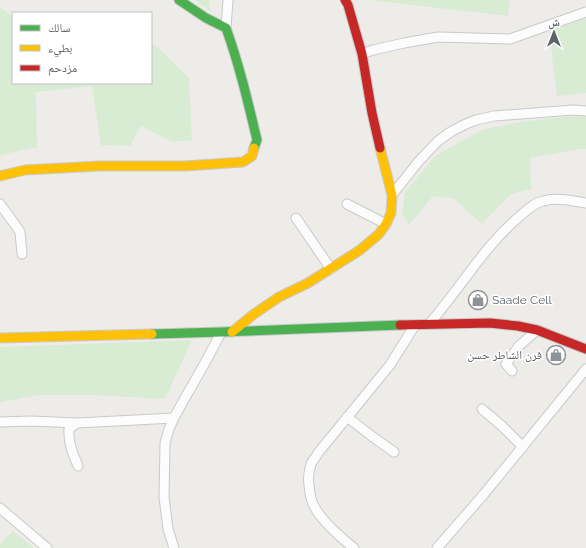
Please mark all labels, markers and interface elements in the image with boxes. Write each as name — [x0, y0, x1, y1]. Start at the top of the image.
legend — [12, 12, 152, 84]
north arrow — [534, 12, 574, 52]
text: ش — [548, 16, 560, 30]
text: سالك — [48, 21, 70, 35]
text: بطيء — [48, 41, 72, 58]
text: مزدحم — [48, 61, 77, 76]
shop icon: Saade Cell — [467, 289, 489, 311]
place label: Saade Cell — [492, 293, 552, 307]
shop icon: فرن الشاطر حسن — [545, 344, 567, 366]
place label: فرن الشاطر حسن — [467, 348, 542, 362]

